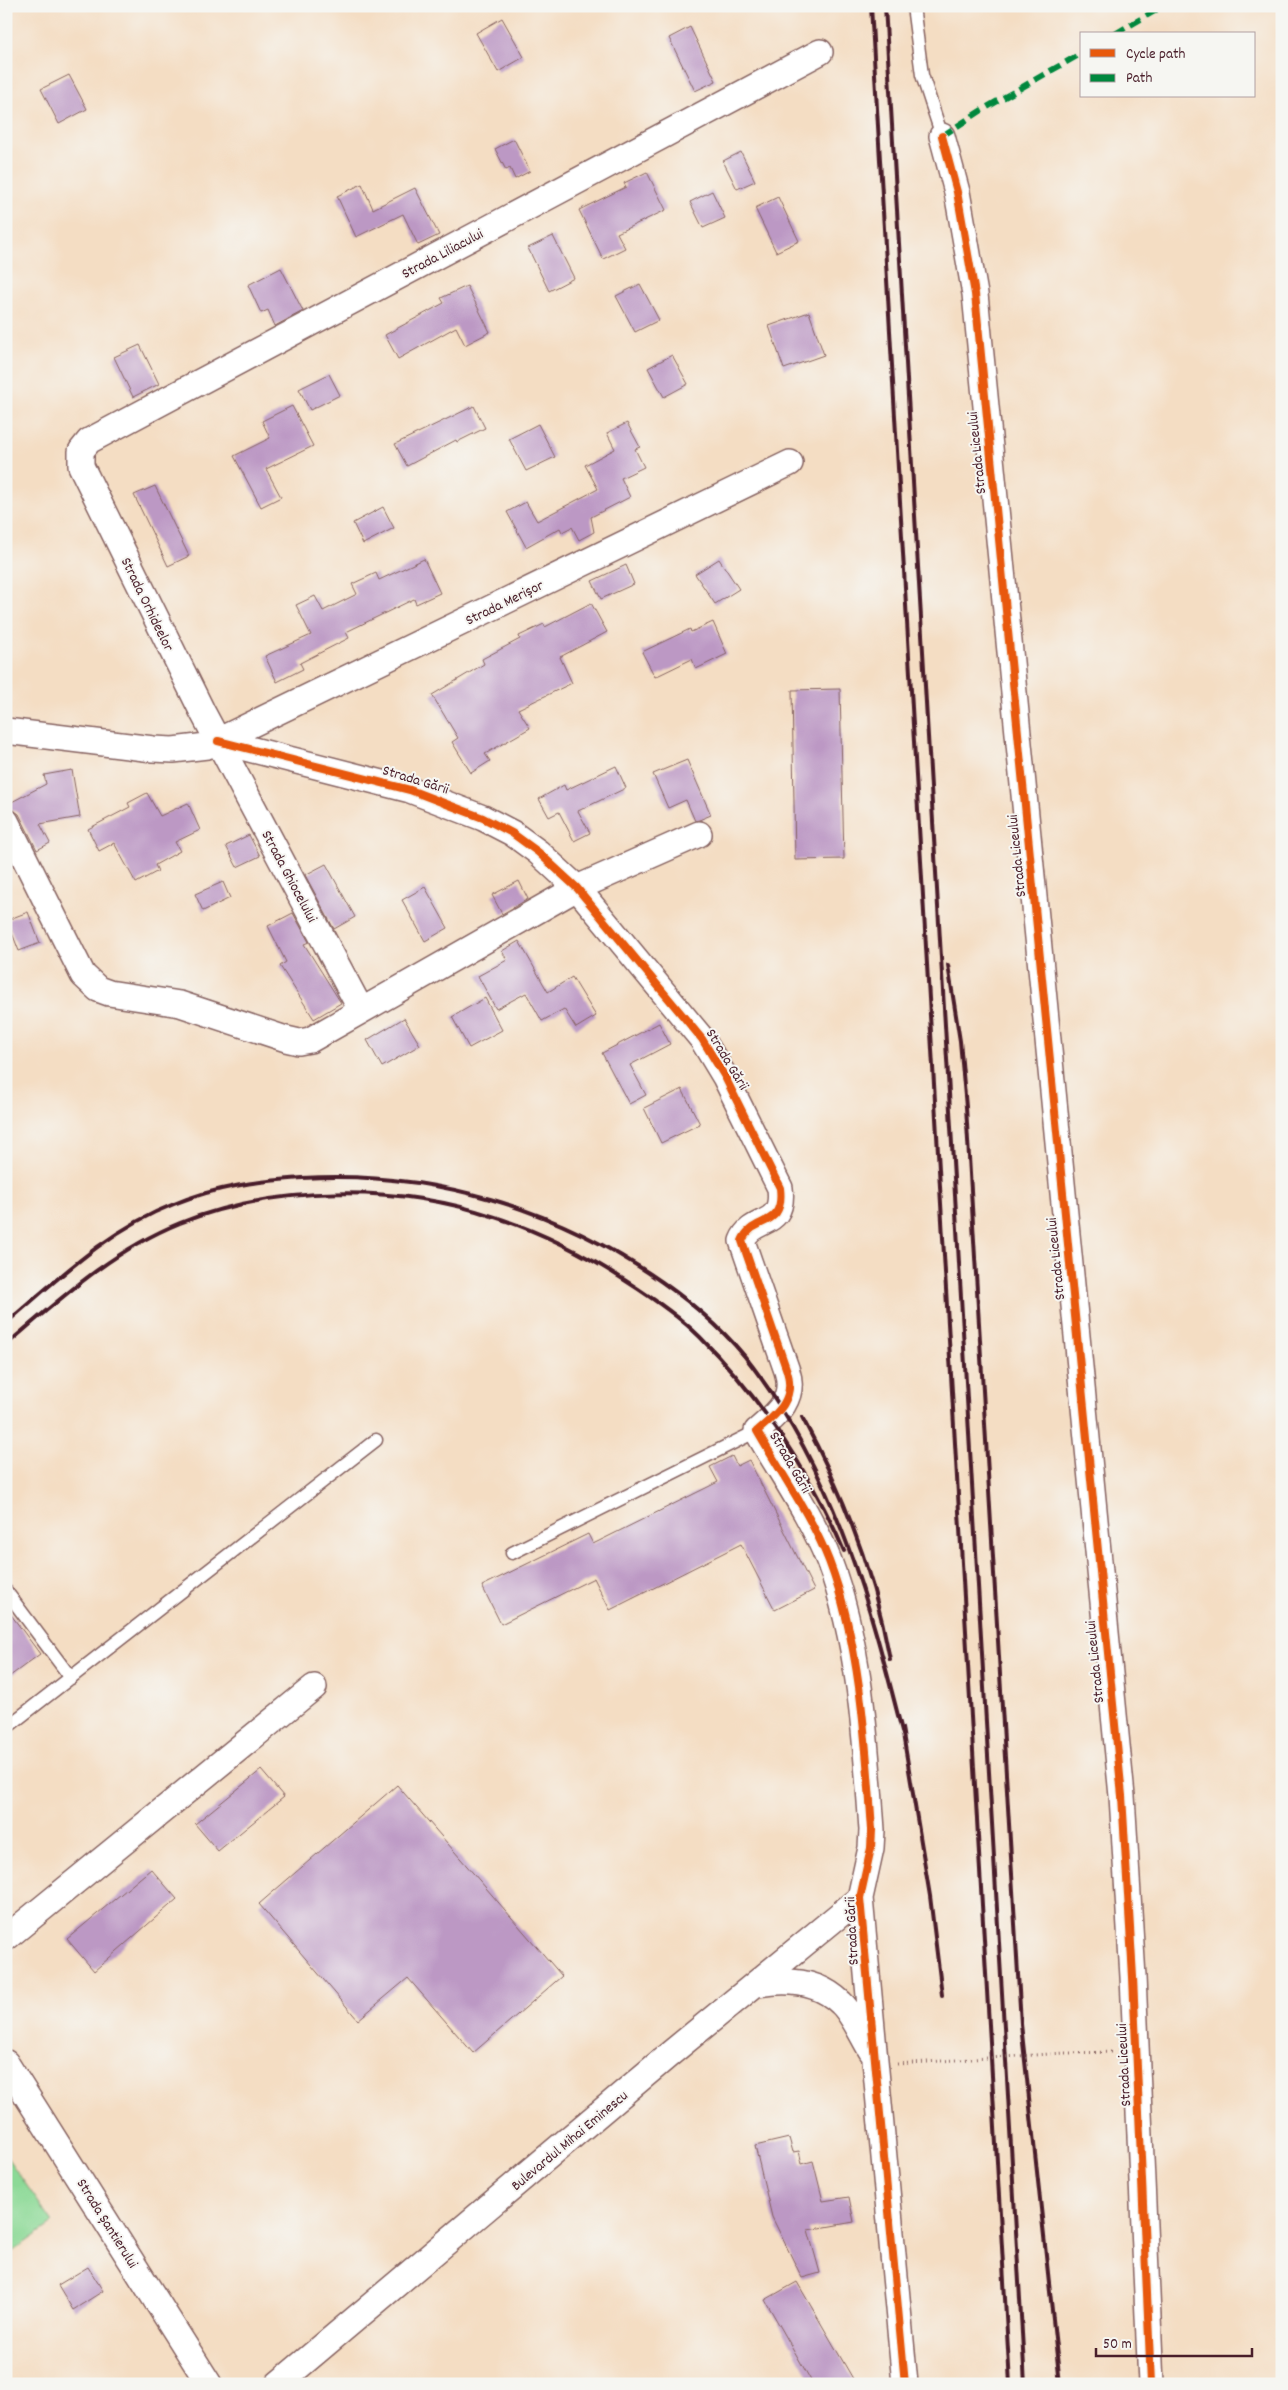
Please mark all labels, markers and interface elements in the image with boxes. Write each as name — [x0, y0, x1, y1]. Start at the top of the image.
legend — [1080, 32, 1256, 98]
text: Cycle path — [1126, 44, 1186, 66]
text: Path — [1126, 68, 1152, 90]
street label: Strada Liliacului — [398, 224, 488, 286]
street label: Strada Liceului — [963, 410, 993, 495]
street label: Strada Orhideelor — [114, 554, 179, 656]
street label: Strada Merișor — [462, 575, 548, 632]
street label: Strada Gării — [380, 760, 452, 802]
street label: Strada Liceului — [1003, 813, 1033, 898]
street label: Strada Ghiocelului — [255, 827, 322, 927]
street label: Strada Gării — [699, 1025, 753, 1095]
street label: Strada Liceului — [1042, 1216, 1072, 1301]
street label: Strada Gării — [763, 1428, 816, 1498]
street label: Strada Liceului — [1081, 1619, 1111, 1704]
street label: Strada Gării — [840, 1896, 866, 1966]
street label: Strada Liceului — [1112, 2023, 1138, 2107]
street label: Bulevardul Mihai Eminescu — [507, 2086, 634, 2197]
street label: Strada Șantierului — [70, 2175, 143, 2273]
scale bar — [1096, 2325, 1252, 2357]
text: 50 m — [1103, 2334, 1132, 2356]

